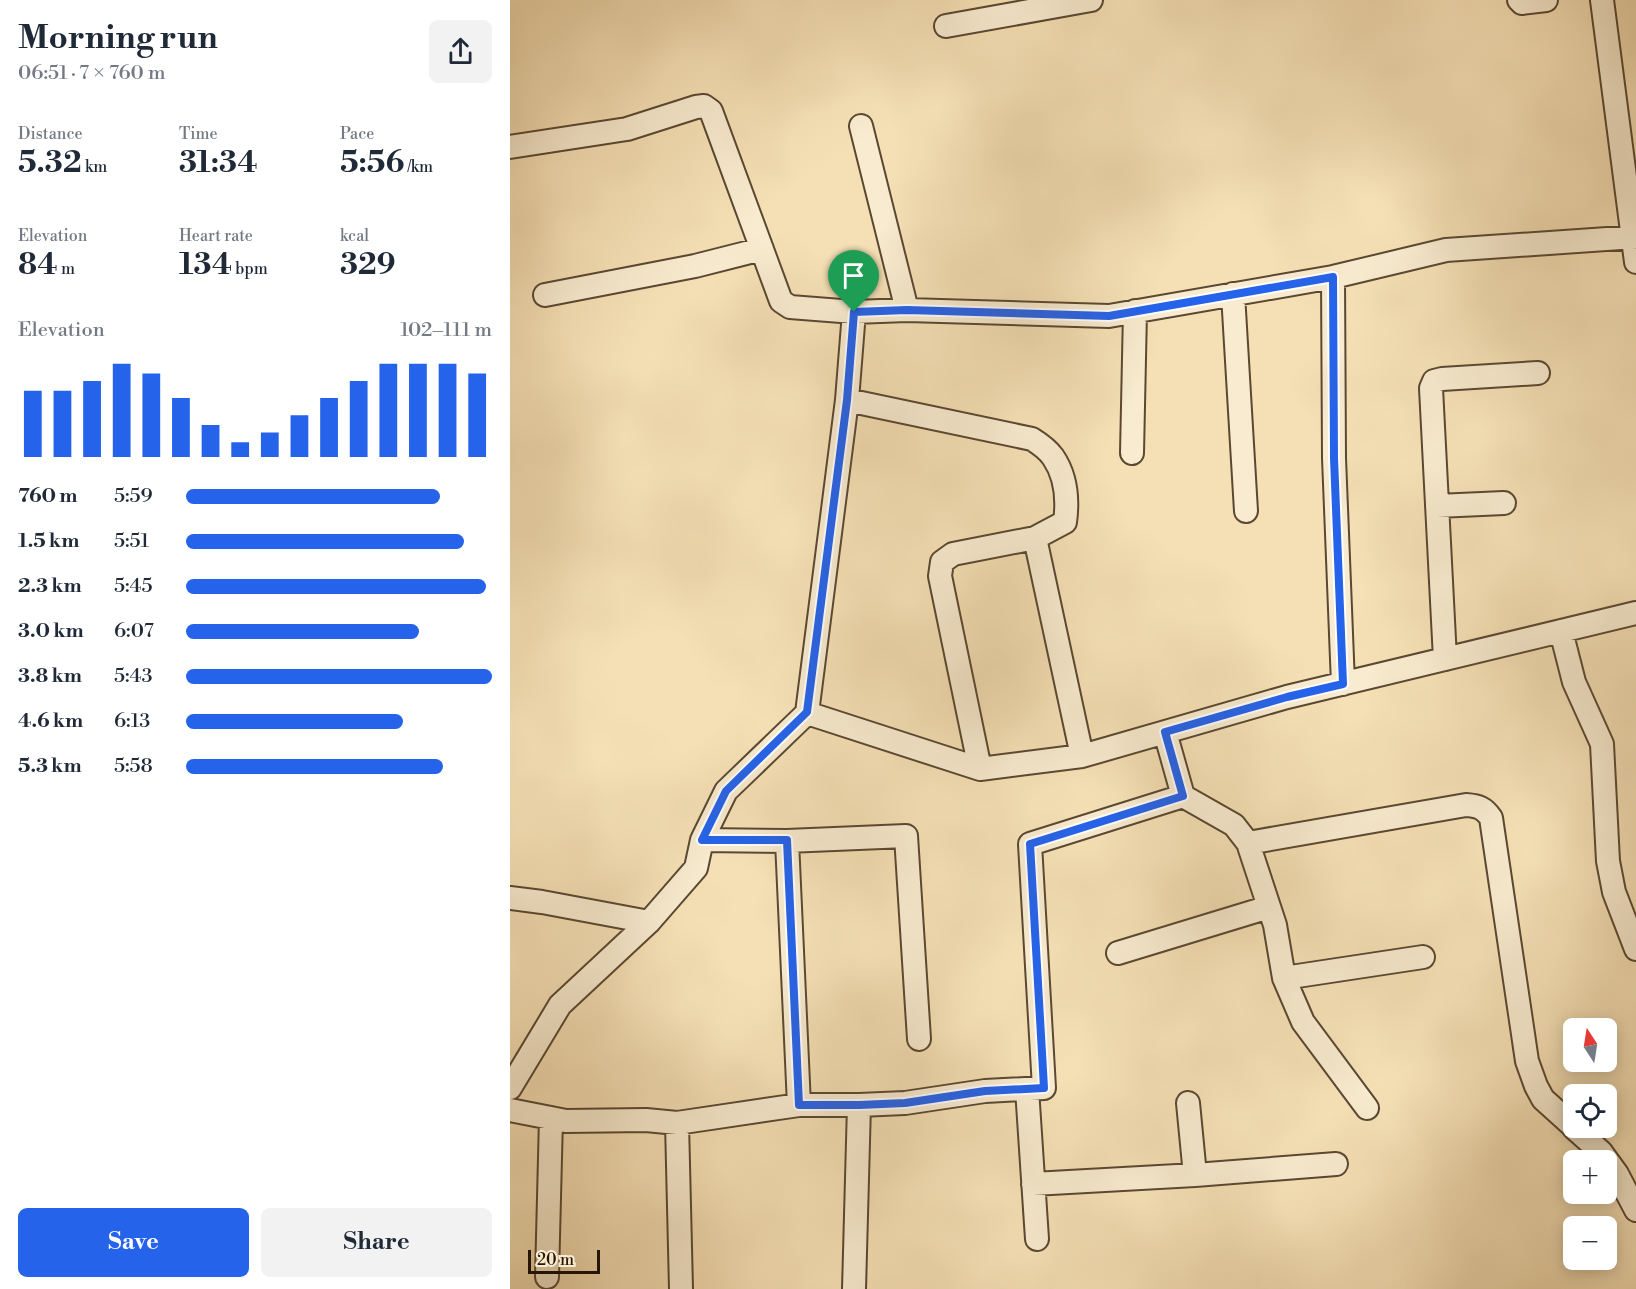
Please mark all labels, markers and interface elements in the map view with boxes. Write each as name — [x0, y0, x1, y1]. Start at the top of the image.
text: Morning run — [18, 18, 218, 59]
button: share — [429, 20, 492, 83]
text: 06:51 · 7 × 760 m — [18, 61, 165, 86]
text: Distance — [18, 124, 83, 144]
text: Time — [179, 124, 218, 144]
text: Pace — [340, 124, 374, 144]
text: 5.32 — [18, 144, 82, 182]
text: 31:34 — [179, 144, 258, 182]
text: 5:56 — [340, 144, 404, 182]
text: km — [82, 157, 107, 177]
text: /km — [404, 157, 433, 177]
text: Elevation — [18, 226, 87, 246]
text: Heart rate — [179, 226, 253, 246]
text: kcal — [340, 226, 369, 246]
text: 84 — [18, 246, 58, 284]
text: 134 — [179, 246, 232, 284]
text: 329 — [340, 246, 396, 284]
pin — [828, 250, 879, 312]
text: m — [58, 259, 75, 279]
text: bpm — [232, 259, 268, 279]
icon: arrive — [837, 259, 870, 292]
text: Elevation — [18, 318, 105, 343]
text: 102–111 m — [400, 318, 492, 343]
text: 760 m — [18, 484, 77, 509]
text: 5:59 — [114, 484, 153, 509]
text: 1.5 km — [18, 529, 79, 554]
text: 5:51 — [114, 529, 149, 554]
text: 2.3 km — [18, 574, 82, 599]
text: 5:45 — [114, 574, 152, 599]
text: 3.0 km — [18, 619, 84, 644]
text: 6:07 — [114, 619, 154, 644]
text: 3.8 km — [18, 664, 82, 689]
text: 5:43 — [114, 664, 152, 689]
text: 4.6 km — [18, 709, 83, 734]
text: 6:13 — [114, 709, 150, 734]
text: 5.3 km — [18, 754, 82, 779]
text: 5:58 — [114, 754, 153, 779]
north arrow — [1563, 1018, 1617, 1072]
map controls — [1563, 1018, 1617, 1270]
button: locate — [1563, 1084, 1617, 1138]
button: + — [1563, 1150, 1617, 1204]
button: Save — [18, 1208, 249, 1277]
button: Share — [261, 1208, 492, 1277]
button: − — [1563, 1216, 1617, 1270]
scale bar — [528, 1247, 600, 1274]
text: 20 m — [537, 1250, 574, 1270]

